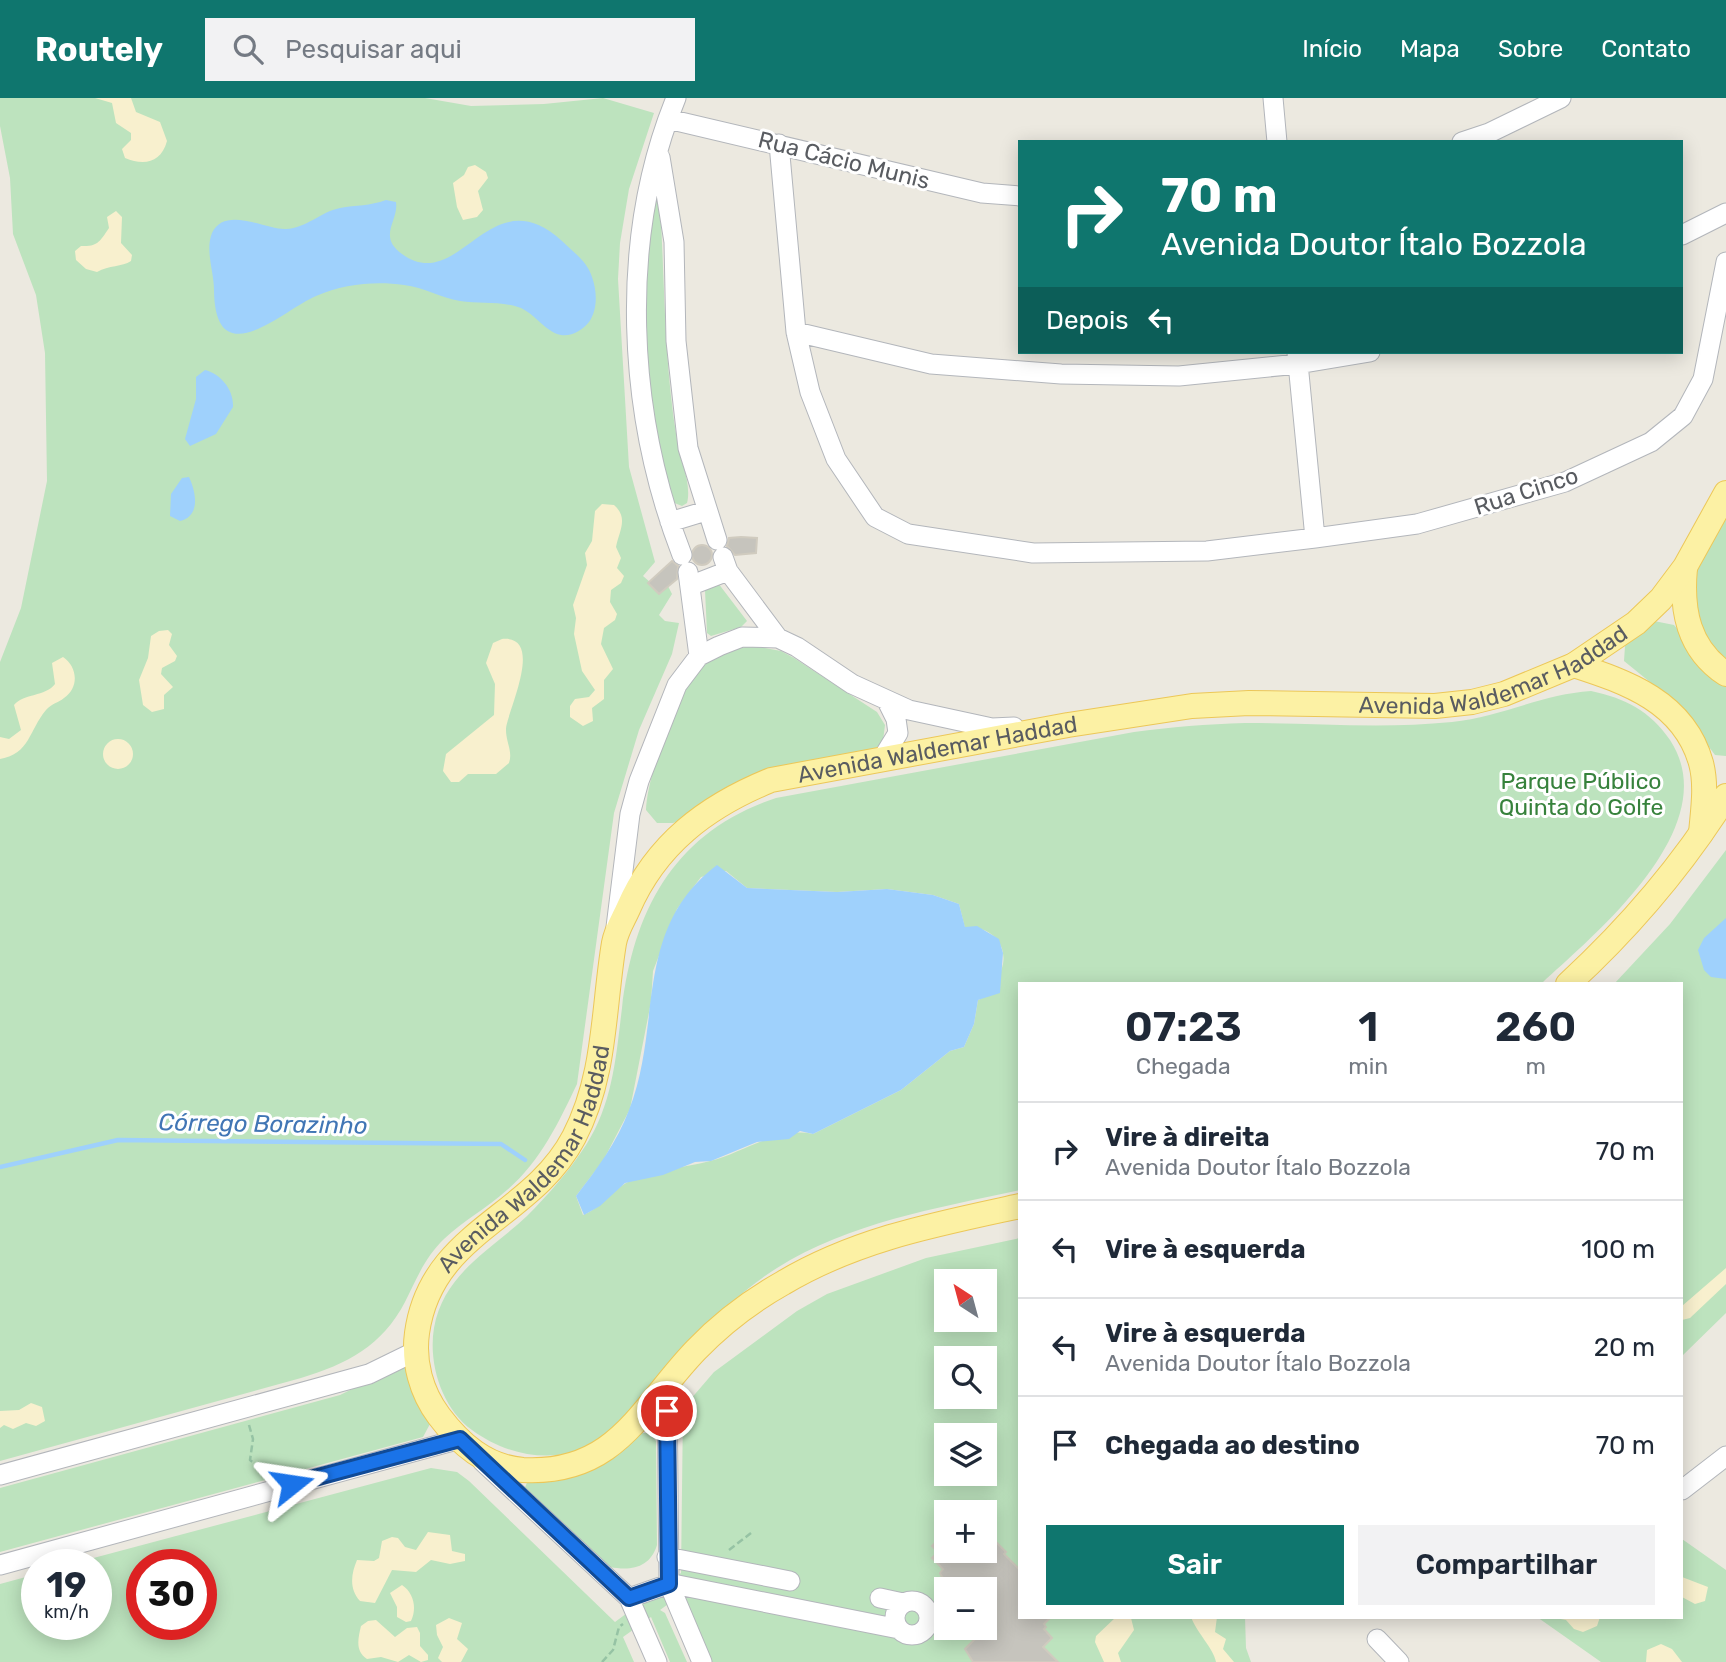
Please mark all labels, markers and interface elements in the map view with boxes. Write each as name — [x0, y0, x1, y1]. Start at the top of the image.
search box — [205, 18, 695, 81]
text: Routely — [35, 30, 163, 69]
icon: search — [229, 30, 267, 68]
text: Pesquisar aqui — [285, 34, 462, 65]
text: Início — [1302, 35, 1362, 63]
text: Mapa — [1400, 35, 1460, 63]
text: Sobre — [1498, 35, 1563, 63]
text: Contato — [1601, 35, 1691, 63]
street label: Rua Cácio Munis — [755, 125, 933, 195]
text: 70 m — [1161, 166, 1278, 224]
icon: right — [1046, 168, 1137, 259]
text: Avenida Doutor Ítalo Bozzola — [1161, 225, 1587, 263]
icon: left — [1142, 301, 1180, 339]
text: Depois — [1046, 305, 1128, 336]
street label: Rua Cinco — [1470, 461, 1582, 521]
street label: Avenida Waldemar Haddad — [1358, 619, 1633, 720]
street label: Avenida Waldemar Haddad — [795, 710, 1079, 789]
park label: Parque Público Quinta do Golfe — [1499, 767, 1663, 821]
text: 07:23 — [1125, 1002, 1242, 1052]
text: 1 — [1358, 1002, 1378, 1052]
text: 260 — [1495, 1002, 1576, 1052]
street label: Avenida Waldemar Haddad — [432, 1043, 615, 1278]
text: Chegada — [1136, 1052, 1231, 1080]
text: min — [1348, 1052, 1388, 1080]
text: m — [1525, 1052, 1546, 1080]
water label: Córrego Borazinho — [158, 1108, 368, 1140]
text: Vire à direita — [1105, 1122, 1270, 1153]
icon: right — [1046, 1132, 1084, 1170]
text: 70 m — [1596, 1136, 1655, 1167]
text: Avenida Doutor Ítalo Bozzola — [1105, 1153, 1411, 1181]
icon: left — [1046, 1230, 1084, 1268]
text: Vire à esquerda — [1105, 1234, 1306, 1265]
text: 100 m — [1581, 1234, 1655, 1265]
north arrow — [934, 1269, 998, 1332]
map controls — [934, 1269, 997, 1640]
text: Vire à esquerda — [1105, 1318, 1306, 1349]
icon: left — [1046, 1328, 1084, 1366]
text: 20 m — [1594, 1332, 1655, 1363]
button: search — [934, 1346, 997, 1409]
text: Avenida Doutor Ítalo Bozzola — [1105, 1349, 1411, 1377]
pin — [637, 1381, 697, 1441]
icon: arrive — [648, 1392, 686, 1430]
button: layers — [934, 1423, 997, 1486]
icon: arrive — [1046, 1426, 1084, 1464]
text: Chegada ao destino — [1105, 1430, 1360, 1461]
text: 70 m — [1596, 1430, 1655, 1461]
position arrow — [255, 1447, 329, 1521]
button: + — [934, 1500, 997, 1563]
button: Sair — [1046, 1525, 1344, 1605]
button: Compartilhar — [1358, 1525, 1655, 1605]
speed limit sign: 30 — [126, 1549, 217, 1640]
text: 19 — [47, 1564, 86, 1606]
button: − — [934, 1577, 997, 1640]
text: km/h — [44, 1601, 89, 1623]

